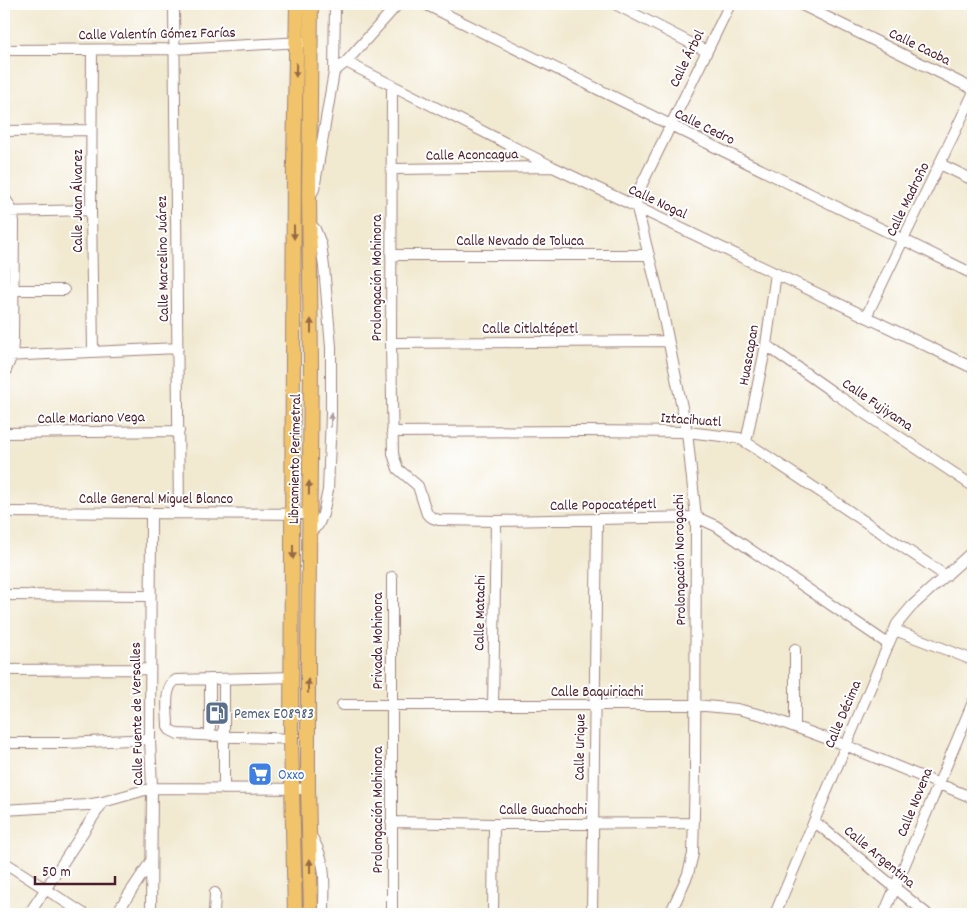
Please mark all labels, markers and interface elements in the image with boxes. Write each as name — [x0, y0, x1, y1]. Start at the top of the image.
street label: Calle Valentín Gómez Farías — [78, 23, 236, 47]
street label: Calle Caoba — [885, 23, 955, 73]
street label: Calle Árbol — [664, 26, 711, 91]
one-way arrow — [291, 62, 299, 78]
street label: Calle Cedro — [670, 104, 738, 152]
street label: Calle Aconcagua — [426, 144, 519, 168]
street label: Calle Juan Álvarez — [68, 149, 90, 253]
street label: Calle Madroño — [881, 159, 936, 241]
street label: Calle Nogal — [624, 180, 691, 226]
street label: Calle Marcelino Juárez — [152, 195, 176, 322]
street label: Prolongación Mohinora — [367, 214, 389, 341]
one-way arrow — [290, 225, 298, 241]
street label: Calle Nevado de Toluca — [456, 231, 585, 253]
one-way arrow — [307, 317, 315, 333]
street label: Calle Citlaltépetl — [482, 319, 578, 341]
street label: Huascapan — [734, 323, 766, 388]
street label: Calle Fujiyama — [837, 374, 918, 438]
street label: Libramiento Perimetral — [284, 393, 308, 524]
street label: Calle Mariano Vega — [37, 407, 146, 431]
street label: Iztacihuatl — [660, 408, 723, 434]
one-way arrow — [327, 412, 335, 428]
one-way arrow — [306, 480, 314, 496]
street label: Calle General Miguel Blanco — [79, 489, 234, 511]
street label: Calle Popocatépetl — [550, 494, 657, 518]
street label: Prolongación Norogachi — [669, 494, 693, 626]
one-way arrow — [289, 545, 297, 561]
street label: Calle Matachi — [469, 575, 493, 651]
street label: Privada Mohinora — [368, 591, 390, 690]
street label: Calle Fuente de Versalles — [126, 642, 150, 786]
street label: Calle Décima — [820, 676, 868, 752]
one-way arrow — [304, 677, 312, 693]
street label: Calle Baquiriachi — [551, 682, 644, 704]
fuel station icon: Pemex E08983 — [204, 700, 230, 726]
place label: Pemex E08983 — [234, 704, 314, 726]
street label: Calle Urique — [569, 713, 593, 781]
street label: Prolongación Mohinora — [368, 746, 390, 873]
supermarket icon: Oxxo — [247, 761, 273, 787]
street label: Calle Novena — [892, 764, 940, 840]
place label: Oxxo — [278, 765, 305, 787]
street label: Calle Guachochi — [499, 800, 587, 822]
street label: Calle Argentina — [838, 821, 920, 895]
scale bar — [35, 853, 115, 885]
one-way arrow — [306, 857, 314, 873]
text: 50 m — [42, 862, 71, 884]

